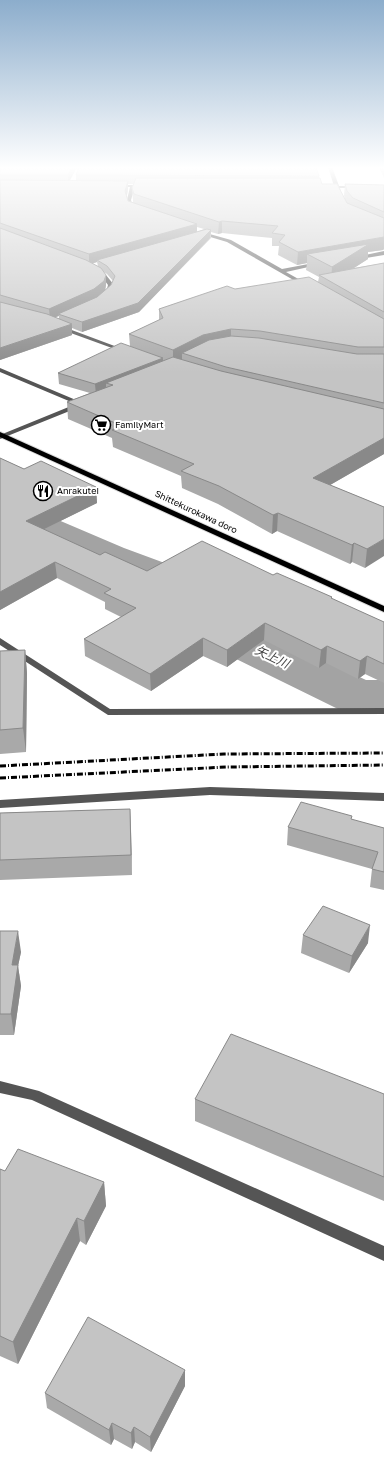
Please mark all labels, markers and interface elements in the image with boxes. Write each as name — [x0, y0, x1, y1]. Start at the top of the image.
supermarket icon: FamilyMart — [90, 414, 112, 436]
place label: FamilyMart — [115, 419, 164, 430]
restaurant icon: Anrakutei — [32, 480, 54, 502]
place label: Anrakutei — [57, 485, 99, 496]
street label: Shittekurokawa doro — [153, 488, 239, 535]
water label: 矢上川 — [253, 642, 294, 672]

